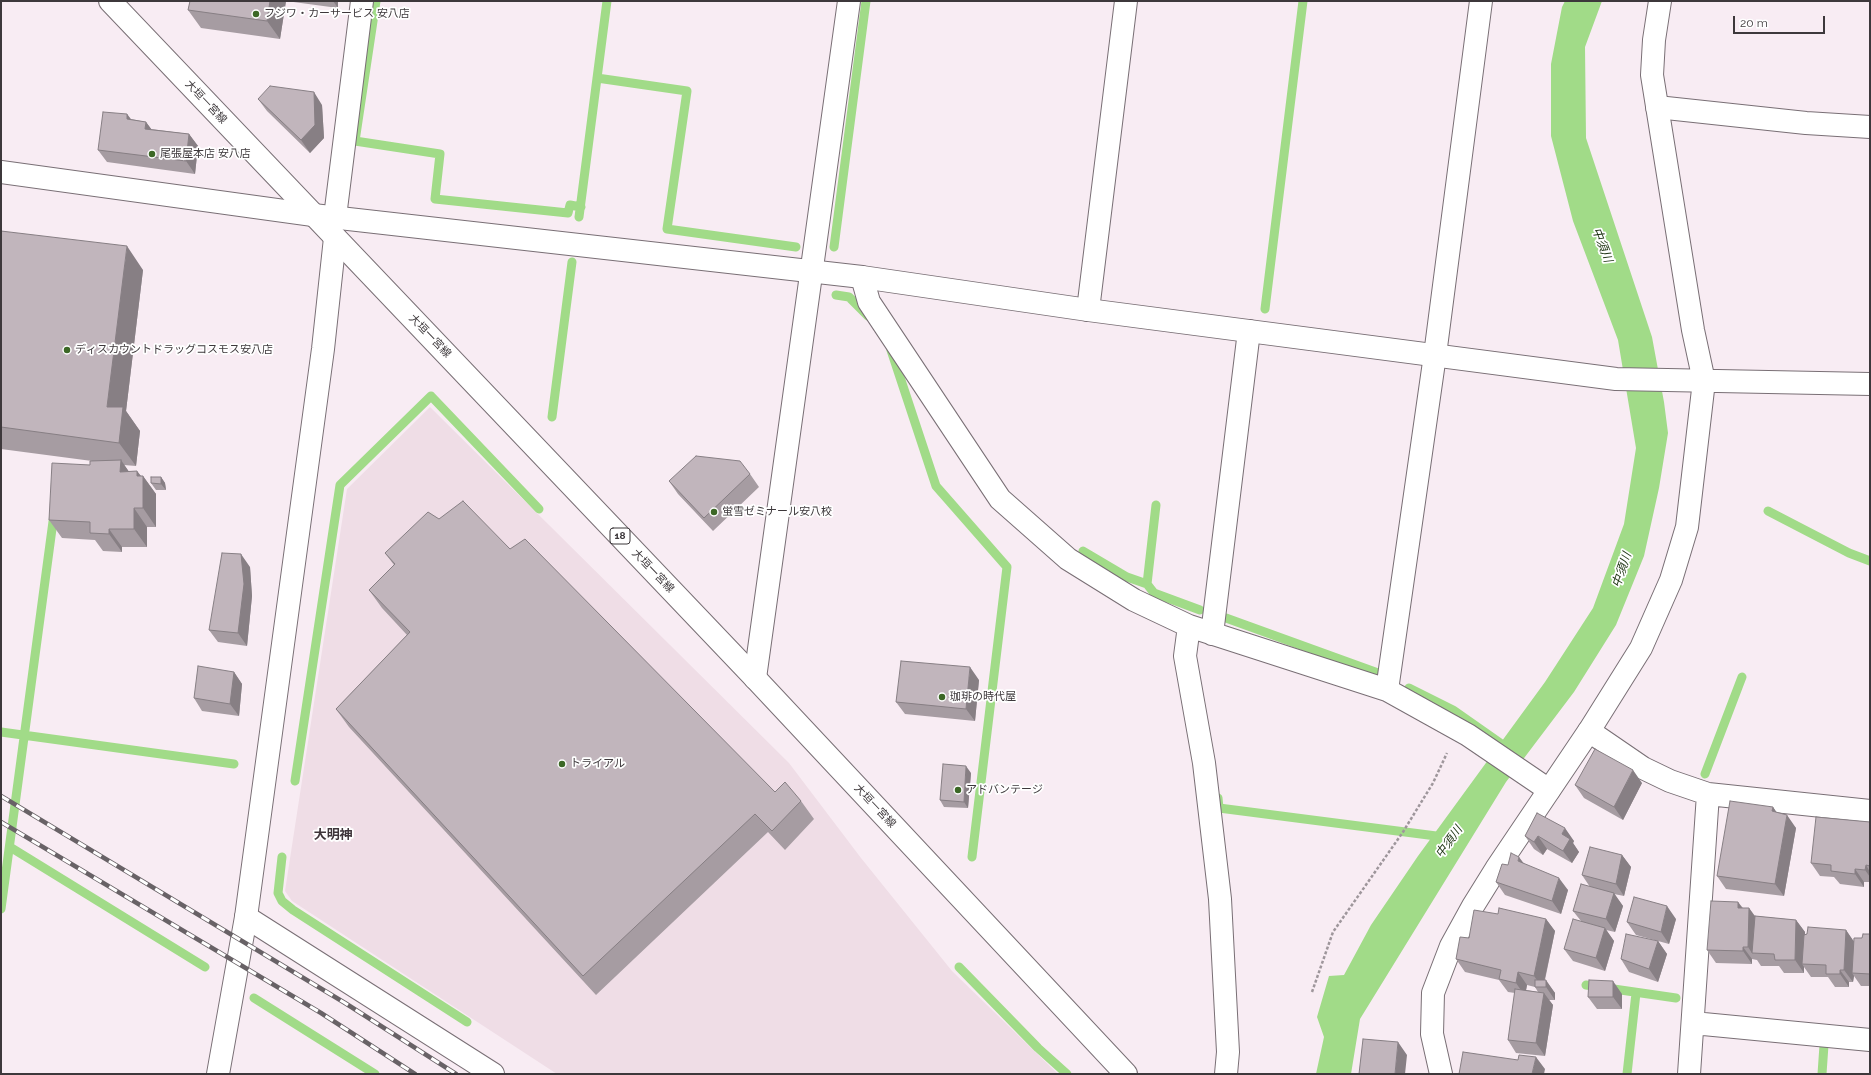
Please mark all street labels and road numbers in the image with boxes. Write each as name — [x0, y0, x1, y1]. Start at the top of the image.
street label: 大垣一宮線 — [182, 77, 230, 127]
street label: 大垣一宮線 — [406, 312, 454, 360]
road number: 18 — [610, 528, 630, 544]
street label: 大垣一宮線 — [629, 547, 677, 595]
street label: 大垣一宮線 — [851, 781, 899, 831]

